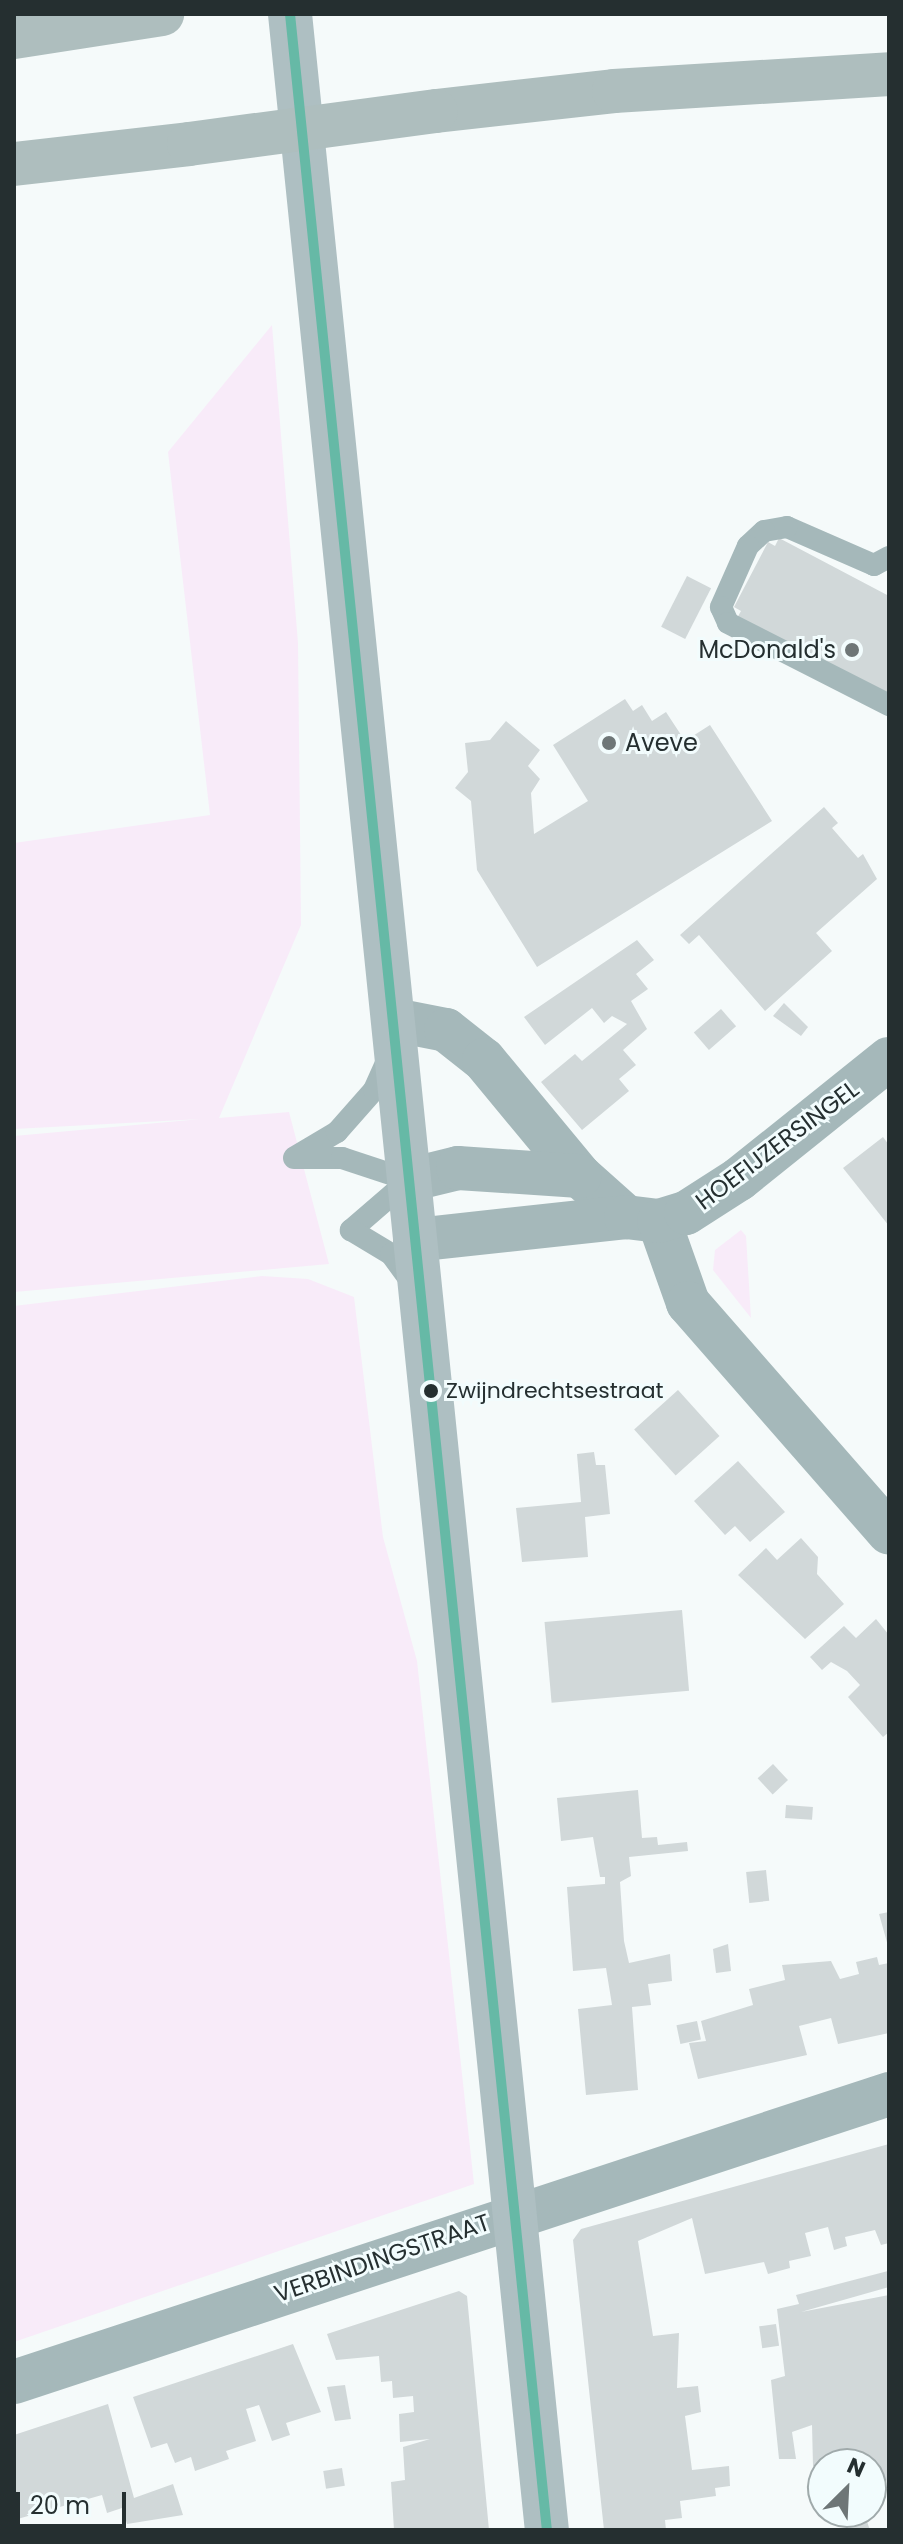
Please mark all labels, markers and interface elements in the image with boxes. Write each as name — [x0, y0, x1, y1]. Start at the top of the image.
place label: McDonald's — [698, 636, 836, 664]
marker: McDonald's — [843, 641, 861, 659]
place label: Aveve — [625, 729, 698, 757]
marker: Aveve — [600, 734, 618, 752]
street label: HOEFIJZERSINGEL — [690, 1074, 864, 1216]
place label: Zwijndrechtsestraat — [446, 1378, 664, 1404]
marker: Zwijndrechtsestraat — [423, 1383, 439, 1399]
street label: VERBINDINGSTRAAT — [270, 2208, 494, 2308]
north arrow — [807, 2448, 887, 2528]
text: N — [842, 2450, 870, 2485]
scale bar — [20, 2476, 130, 2526]
text: 20 m — [30, 2489, 90, 2522]

